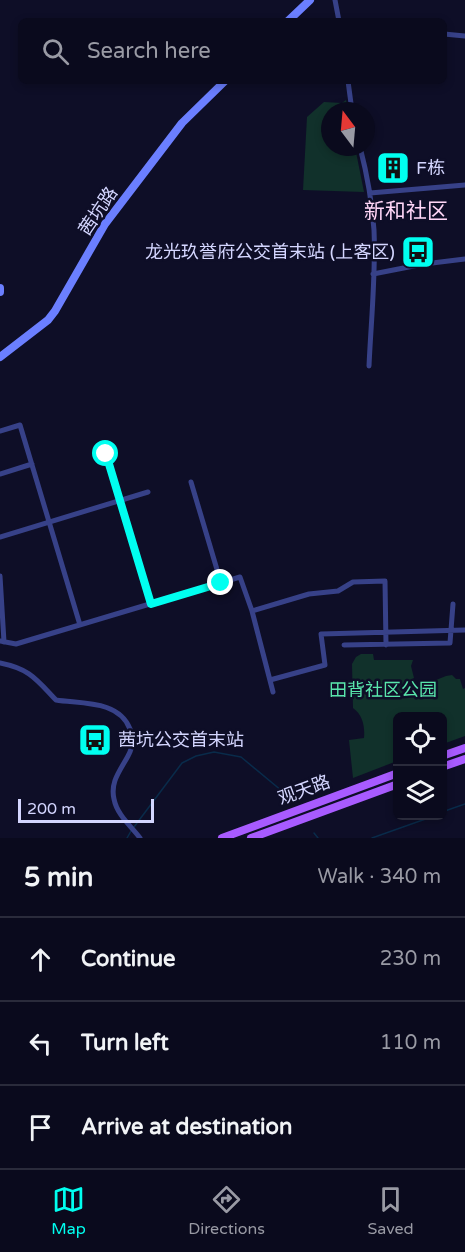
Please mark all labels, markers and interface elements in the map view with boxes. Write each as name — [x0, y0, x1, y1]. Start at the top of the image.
search box — [18, 18, 447, 84]
icon: search — [39, 35, 72, 68]
text: Search here — [87, 38, 211, 64]
north arrow — [321, 102, 375, 156]
building icon: F栋 — [375, 150, 411, 186]
place label: F栋 — [416, 157, 445, 179]
street label: 茜坑路 — [74, 182, 122, 240]
district label: 新和社区 — [364, 199, 448, 224]
bus stop icon: 龙光玖誉府公交首末站 (上客区) — [400, 234, 436, 270]
place label: 龙光玖誉府公交首末站 (上客区) — [145, 241, 395, 263]
route start — [92, 440, 118, 466]
route end — [207, 569, 233, 595]
park label: 田背社区公园 — [329, 679, 437, 701]
map controls — [393, 712, 447, 820]
button: locate — [393, 712, 447, 766]
bus stop icon: 茜坑公交首末站 — [77, 722, 113, 758]
place label: 茜坑公交首末站 — [118, 729, 244, 751]
button: layers — [393, 766, 447, 820]
street label: 观天路 — [275, 770, 333, 810]
scale bar — [18, 796, 154, 824]
text: 200 m — [27, 799, 76, 819]
text: 5 min — [24, 862, 93, 893]
text: Walk · 340 m — [318, 865, 441, 889]
icon: ahead — [24, 943, 57, 976]
text: Continue — [81, 946, 176, 972]
text: 230 m — [380, 947, 441, 971]
icon: left — [24, 1027, 57, 1060]
text: Turn left — [81, 1030, 169, 1056]
text: 110 m — [380, 1031, 441, 1055]
icon: arrive — [24, 1111, 57, 1144]
text: Arrive at destination — [81, 1114, 292, 1140]
tab: Map — [51, 1183, 86, 1239]
tab: Directions — [188, 1183, 265, 1239]
tab: Saved — [367, 1183, 414, 1239]

